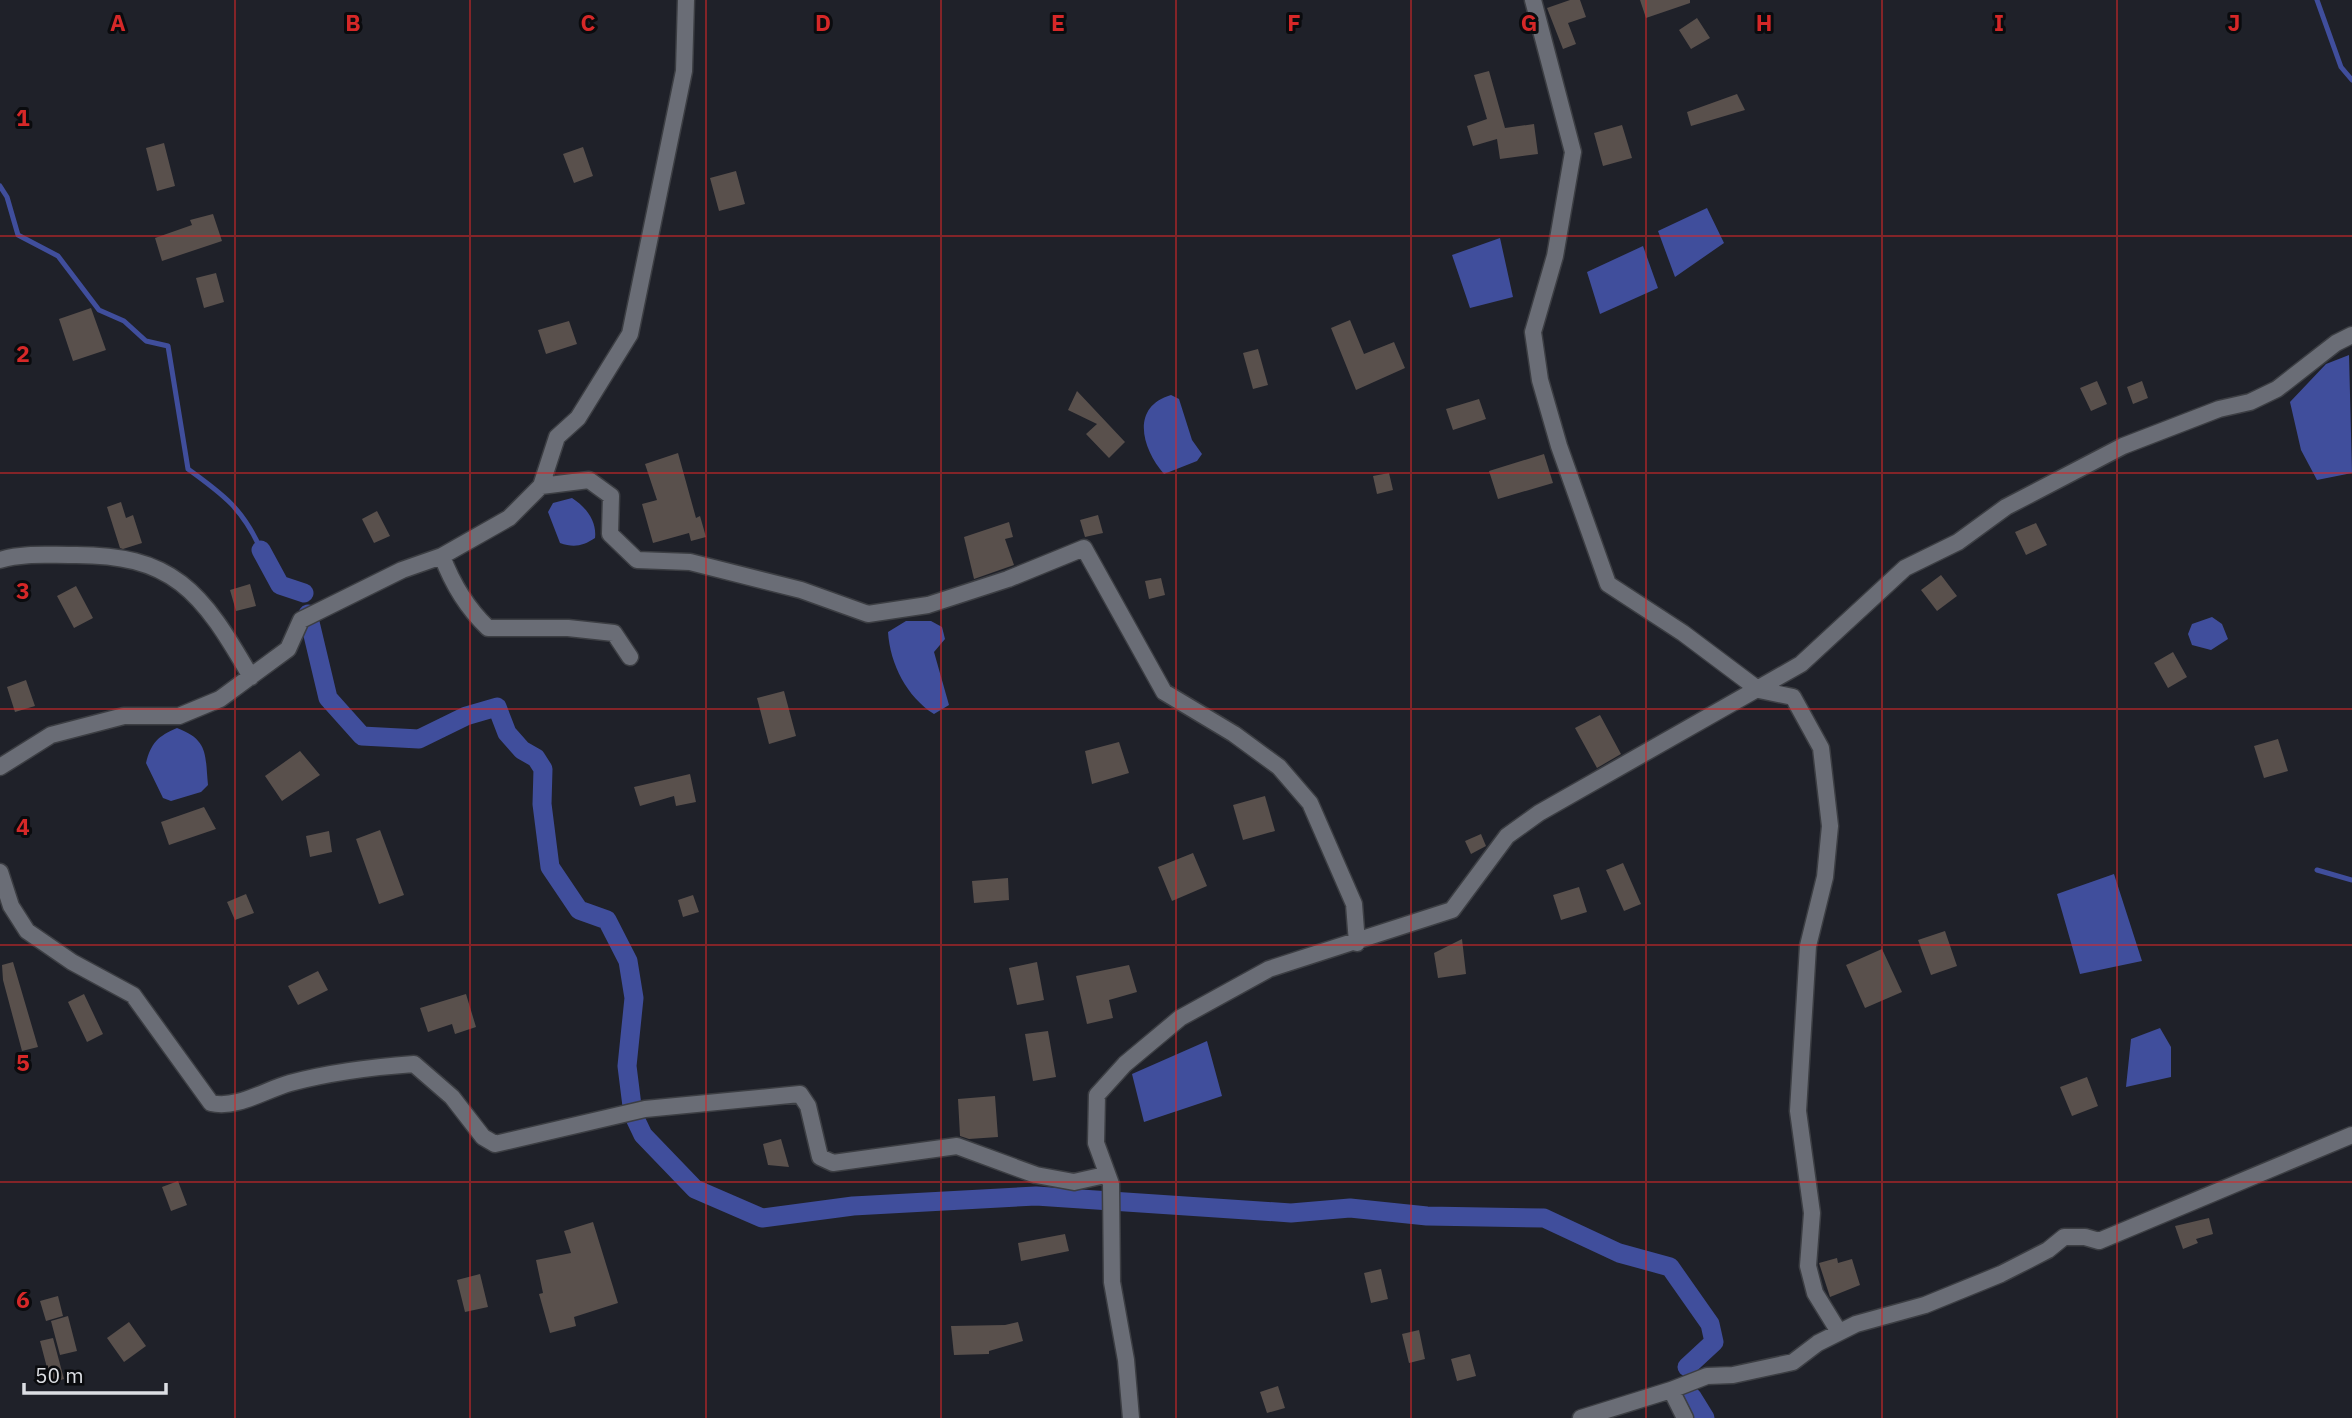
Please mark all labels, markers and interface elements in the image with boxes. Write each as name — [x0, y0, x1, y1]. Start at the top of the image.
text: A — [110, 7, 126, 37]
text: B — [345, 7, 361, 37]
text: C — [581, 7, 596, 37]
text: D — [815, 7, 831, 37]
text: E — [1051, 7, 1065, 37]
text: F — [1287, 7, 1301, 37]
text: G — [1521, 7, 1537, 37]
text: H — [1756, 7, 1772, 37]
text: I — [1994, 7, 2004, 37]
text: J — [2228, 7, 2240, 37]
text: 1 — [16, 102, 30, 132]
text: 2 — [16, 338, 30, 368]
text: 3 — [16, 575, 30, 605]
text: 4 — [16, 811, 30, 841]
text: 5 — [16, 1047, 30, 1077]
text: 6 — [16, 1284, 30, 1314]
scale bar — [24, 1352, 166, 1396]
text: 50 m — [35, 1361, 84, 1389]

